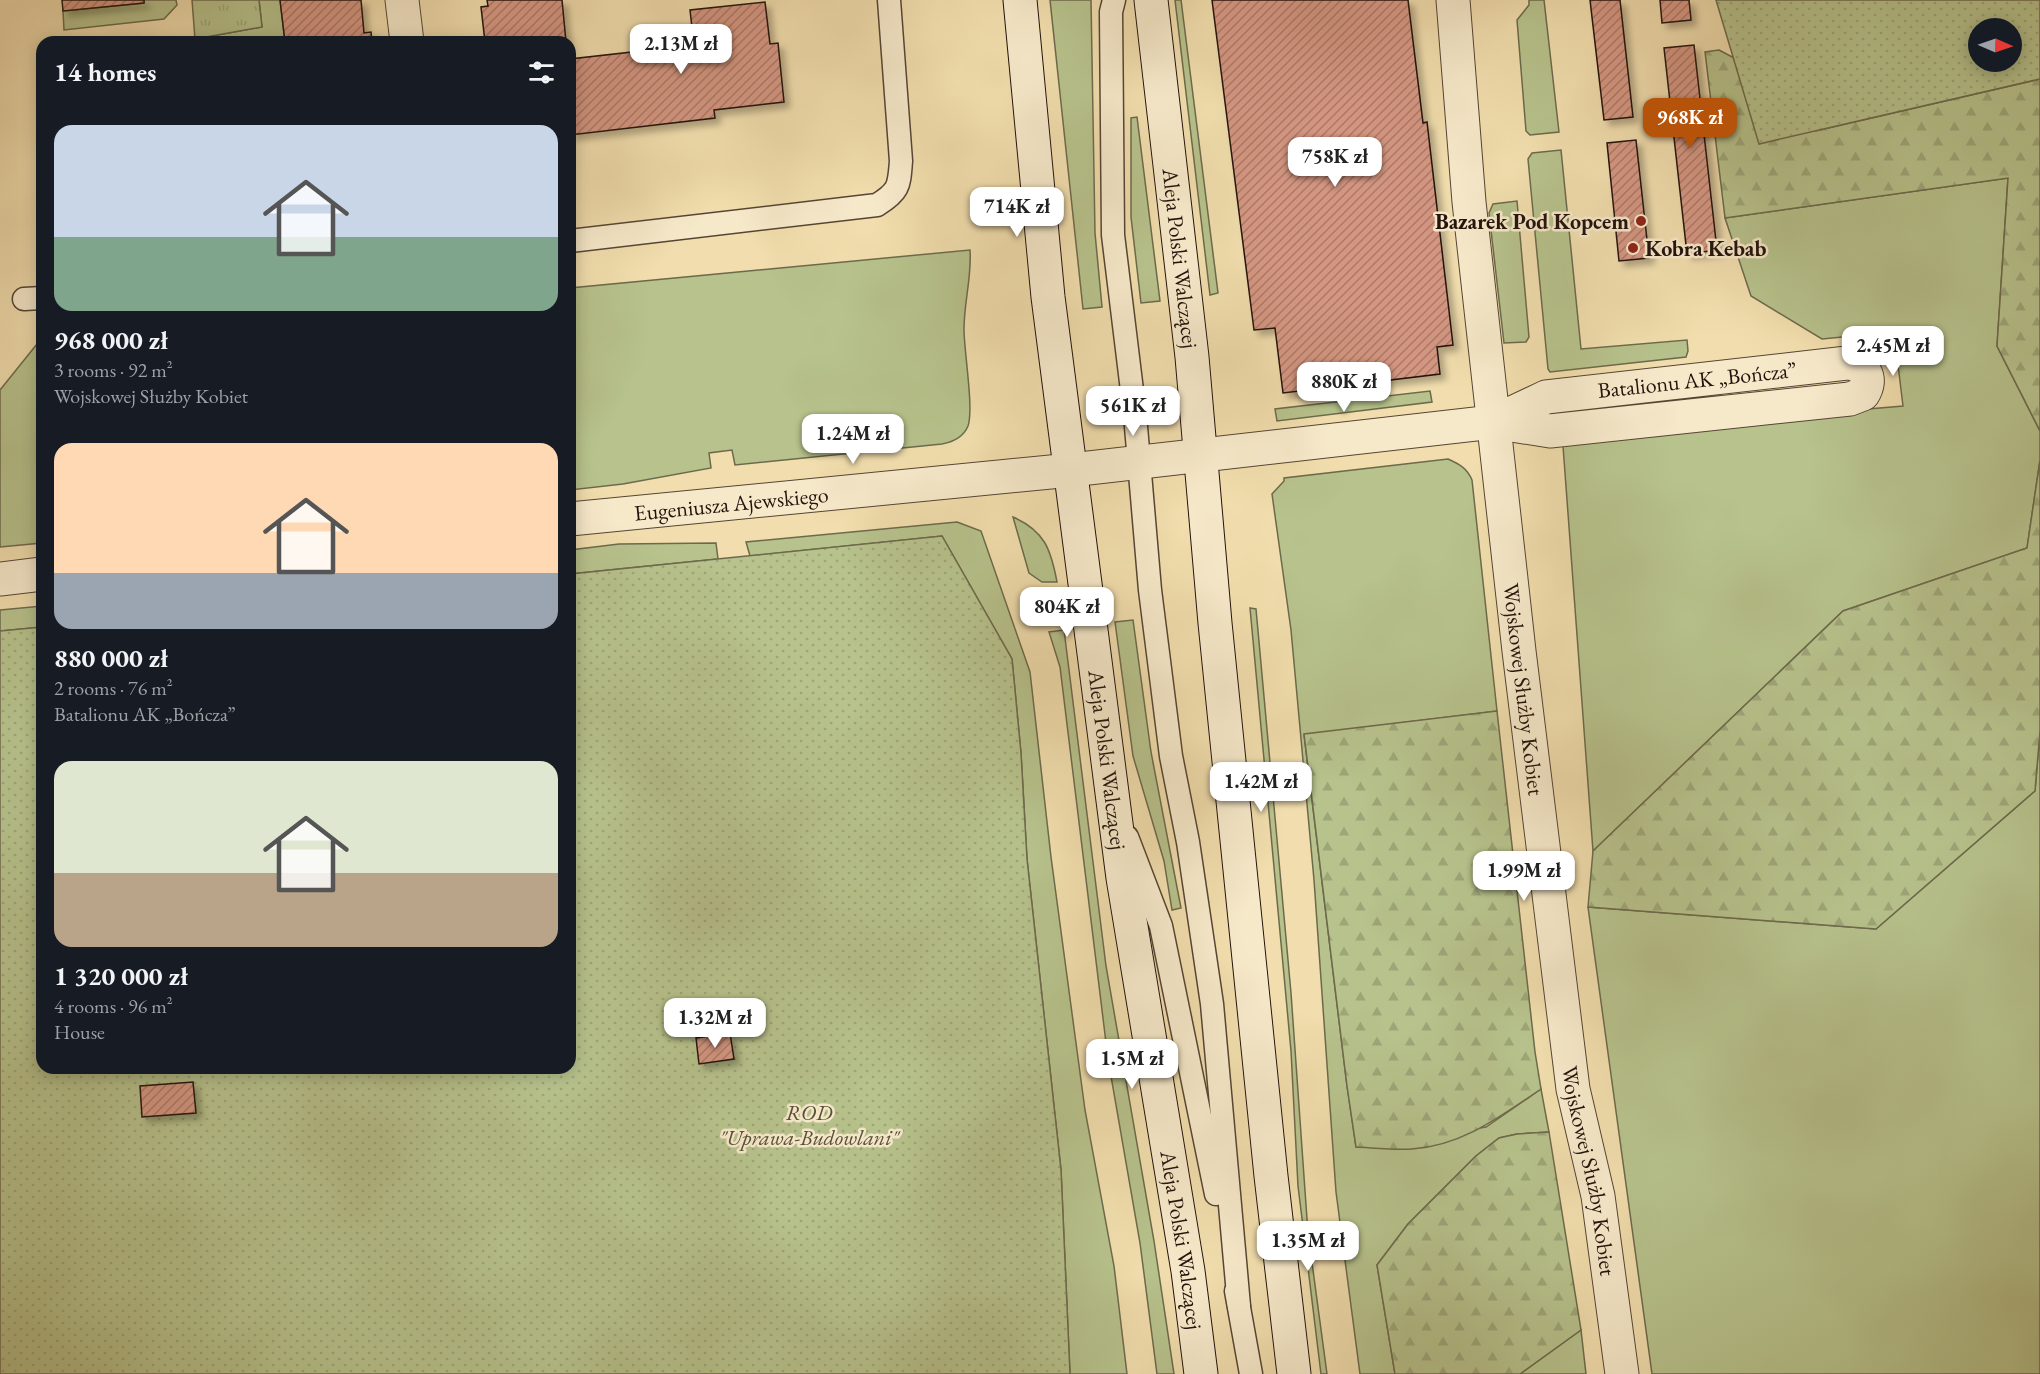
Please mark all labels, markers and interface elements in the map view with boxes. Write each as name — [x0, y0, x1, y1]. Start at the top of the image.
north arrow — [1968, 18, 2022, 72]
map controls — [1968, 18, 2022, 72]
pin: 2.13M zł — [619, 24, 743, 75]
text: 2.13M zł — [644, 30, 718, 56]
text: 14 homes — [54, 55, 156, 89]
icon: filters — [525, 56, 558, 89]
pin: 968K zł — [1635, 98, 1745, 149]
text: 968K zł — [1657, 104, 1723, 130]
pin: 758K zł — [1280, 137, 1390, 188]
text: 758K zł — [1302, 143, 1368, 169]
icon: home — [252, 164, 360, 272]
street label: Aleja Polski Walczącej — [1156, 166, 1205, 350]
pin: 714K zł — [962, 187, 1072, 238]
text: 714K zł — [984, 193, 1050, 219]
place label: Bazarek Pod Kopcem — [1435, 207, 1629, 236]
marker: Bazarek Pod Kopcem — [1634, 214, 1648, 228]
place label: Kobra Kebab — [1645, 234, 1766, 263]
marker: Kobra Kebab — [1626, 241, 1640, 255]
text: 968 000 zł — [54, 323, 168, 357]
pin: 2.45M zł — [1831, 326, 1955, 377]
text: 2.45M zł — [1856, 332, 1930, 358]
street label: Batalionu AK „Bończa” — [1596, 355, 1798, 405]
text: 3 rooms · 92 m² — [54, 357, 173, 383]
pin: 880K zł — [1289, 362, 1399, 413]
text: 880K zł — [1311, 368, 1377, 394]
text: Wojskowej Służby Kobiet — [54, 383, 248, 409]
pin: 561K zł — [1078, 386, 1188, 437]
text: 561K zł — [1100, 392, 1166, 418]
pin: 1.24M zł — [791, 414, 915, 465]
text: 1.24M zł — [816, 420, 890, 446]
street label: Eugeniusza Ajewskiego — [633, 479, 830, 527]
icon: home — [252, 482, 360, 590]
street label: Wojskowej Służby Kobiet — [1497, 582, 1551, 797]
pin: 804K zł — [1012, 587, 1122, 638]
text: 804K zł — [1034, 593, 1100, 619]
text: 880 000 zł — [54, 641, 168, 675]
street label: Aleja Polski Walczącej — [1082, 667, 1134, 851]
text: 2 rooms · 76 m² — [54, 675, 173, 701]
text: Batalionu AK „Bończa” — [54, 701, 236, 727]
pin: 1.42M zł — [1199, 762, 1323, 813]
text: 1.42M zł — [1224, 768, 1298, 794]
icon: home — [252, 800, 360, 908]
pin: 1.99M zł — [1462, 851, 1586, 902]
text: 1.99M zł — [1487, 857, 1561, 883]
text: 1 320 000 zł — [54, 959, 188, 993]
text: 4 rooms · 96 m² — [54, 993, 173, 1019]
pin: 1.32M zł — [653, 998, 777, 1049]
text: 1.32M zł — [678, 1004, 752, 1030]
text: House — [54, 1019, 105, 1045]
pin: 1.5M zł — [1077, 1039, 1187, 1090]
text: 1.5M zł — [1100, 1045, 1164, 1071]
street label: Wojskowej Służby Kobiet — [1556, 1064, 1623, 1277]
park label: ROD "Uprawa-Budowlani" — [719, 1098, 902, 1152]
street label: Aleja Polski Walczącej — [1154, 1147, 1210, 1331]
pin: 1.35M zł — [1246, 1221, 1370, 1272]
text: 1.35M zł — [1271, 1227, 1345, 1253]

